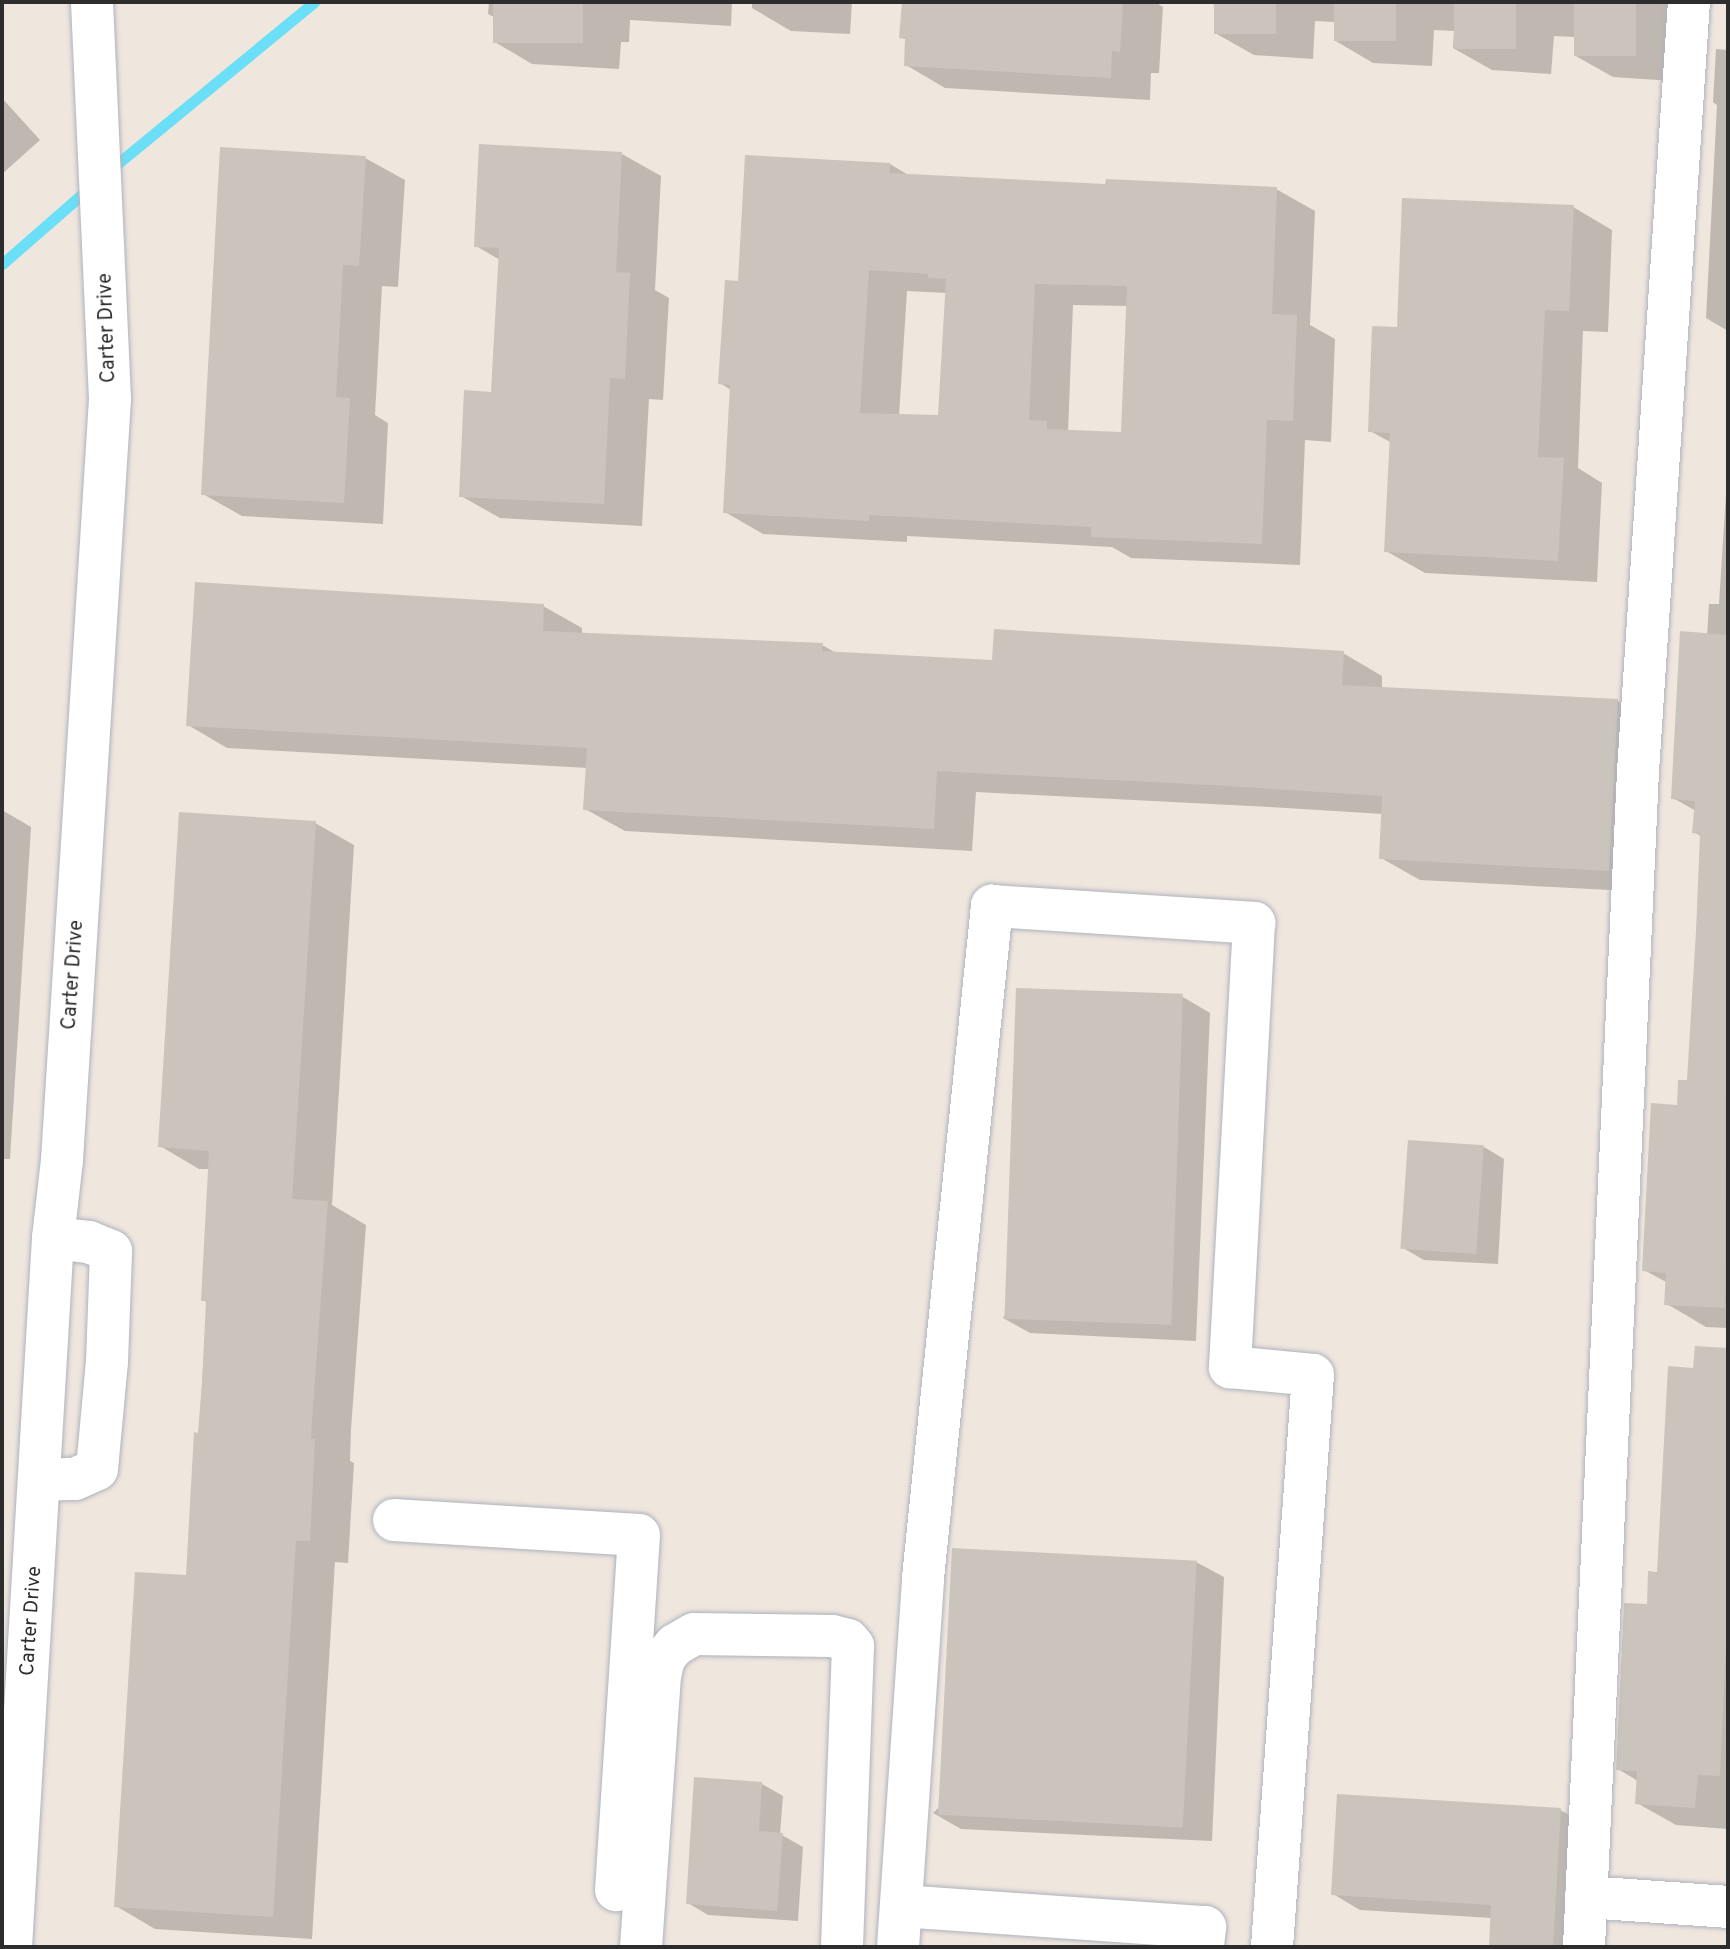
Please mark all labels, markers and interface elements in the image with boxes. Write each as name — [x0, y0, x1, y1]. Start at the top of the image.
street label: Carter Drive — [94, 273, 122, 383]
street label: Carter Drive — [58, 919, 90, 1031]
street label: Carter Drive — [16, 1565, 48, 1677]

